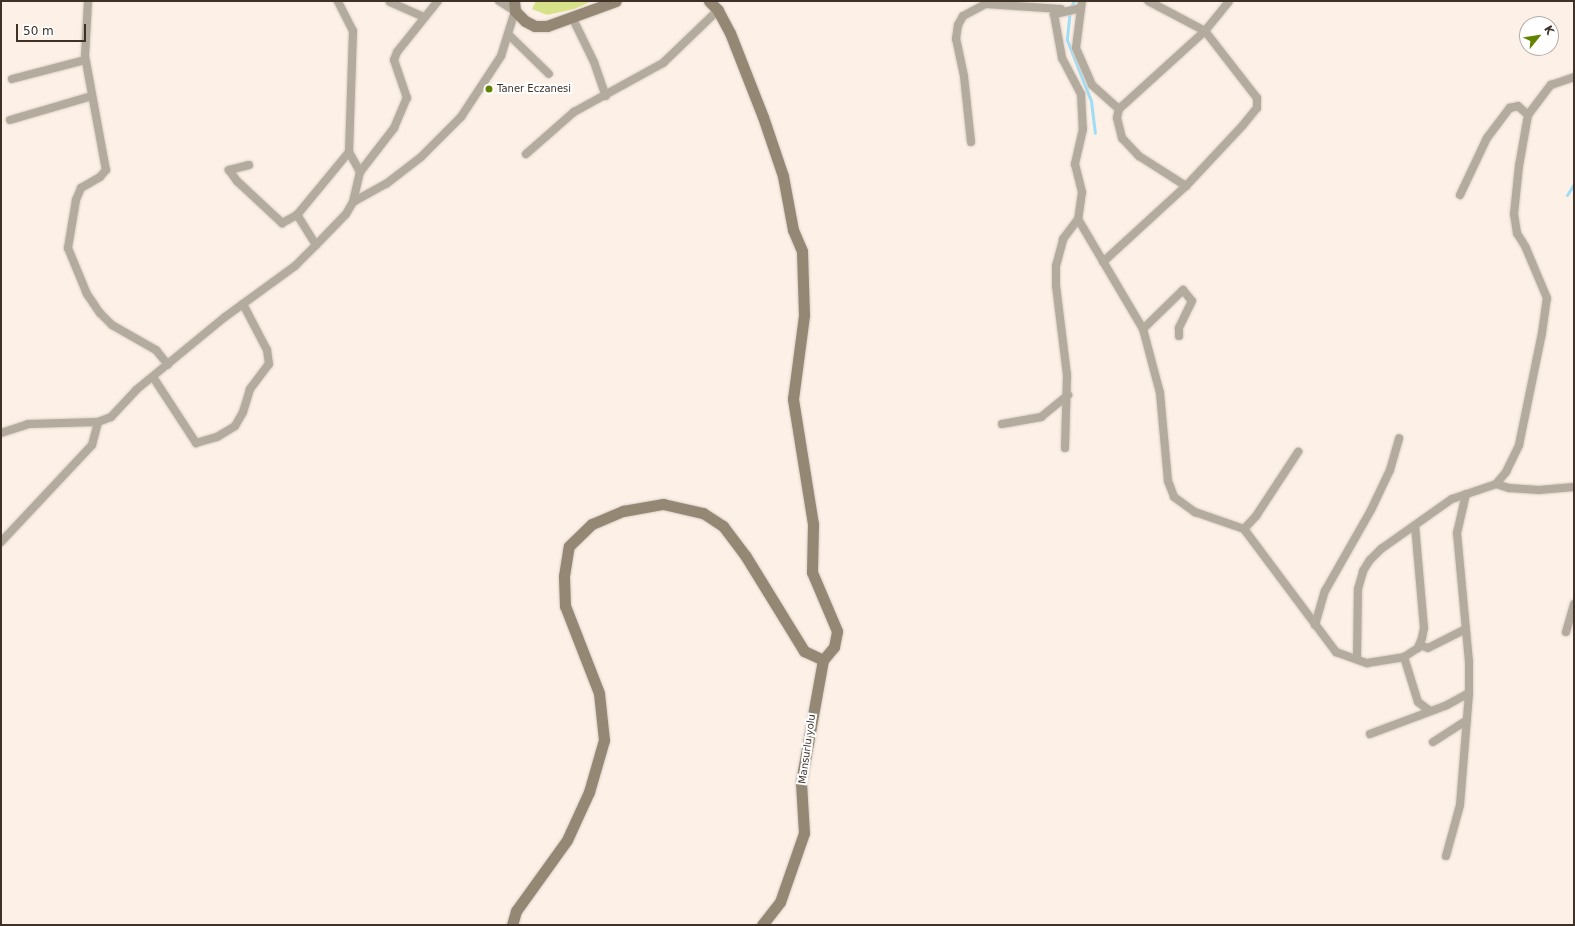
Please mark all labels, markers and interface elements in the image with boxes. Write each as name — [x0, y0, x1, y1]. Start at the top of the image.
scale bar — [18, 16, 88, 42]
north arrow — [1519, 16, 1559, 56]
text: K — [1541, 23, 1557, 37]
text: 50 m — [23, 24, 54, 38]
place label: Taner Eczanesi — [497, 83, 571, 95]
marker: Taner Eczanesi — [484, 84, 494, 94]
street label: Mansurlu yolu — [796, 713, 818, 785]

